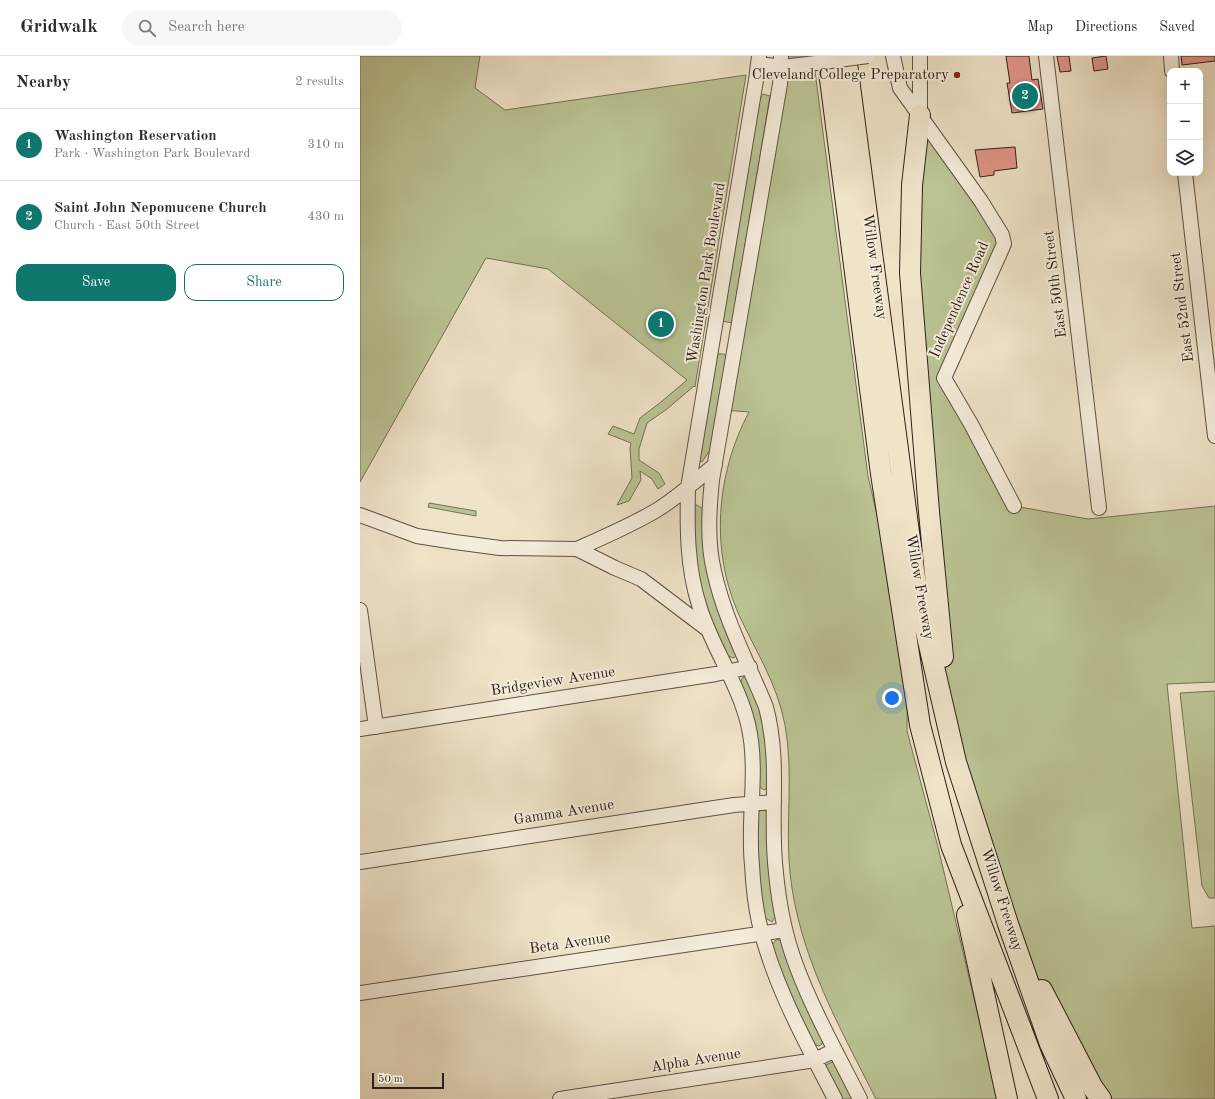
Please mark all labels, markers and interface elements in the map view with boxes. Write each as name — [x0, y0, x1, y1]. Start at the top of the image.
search box — [122, 10, 402, 46]
icon: search — [136, 17, 158, 39]
text: Gridwalk — [20, 18, 98, 37]
text: Search here — [168, 20, 245, 35]
text: Map — [1027, 20, 1053, 34]
text: Directions — [1075, 20, 1137, 34]
text: Saved — [1159, 20, 1195, 34]
place label: Cleveland College Preparatory — [752, 68, 949, 83]
map controls — [1167, 68, 1203, 176]
button: + — [1167, 68, 1203, 104]
marker: Cleveland College Preparatory — [952, 70, 962, 80]
text: Nearby — [16, 74, 71, 91]
text: 2 results — [295, 75, 344, 88]
pin: 2 — [1012, 81, 1038, 111]
button: − — [1167, 104, 1203, 140]
text: Washington Reservation — [54, 129, 217, 144]
text: 1 — [25, 138, 33, 151]
text: 310 m — [307, 138, 344, 151]
button: layers — [1167, 140, 1203, 176]
text: Park · Washington Park Boulevard — [54, 147, 250, 160]
street label: Washington Park Boulevard — [685, 181, 729, 364]
text: Saint John Nepomucene Church — [54, 201, 267, 216]
text: 2 — [25, 210, 33, 223]
text: 430 m — [307, 210, 344, 223]
street label: Willow Freeway — [859, 213, 889, 321]
text: Church · East 50th Street — [54, 219, 200, 232]
street label: East 50th Street — [1042, 229, 1070, 339]
street label: Independence Road — [928, 240, 992, 360]
street label: East 52nd Street — [1169, 251, 1197, 363]
button: Save — [16, 264, 176, 301]
button: Share — [184, 264, 344, 301]
pin: 1 — [648, 309, 674, 339]
street label: Willow Freeway — [902, 533, 936, 641]
street label: Bridgeview Avenue — [490, 665, 616, 699]
your location — [882, 688, 902, 708]
street label: Gamma Avenue — [513, 798, 615, 828]
street label: Willow Freeway — [977, 847, 1025, 953]
street label: Beta Avenue — [528, 931, 612, 957]
street label: Alpha Avenue — [650, 1046, 742, 1076]
scale bar — [372, 1071, 444, 1090]
text: 50 m — [378, 1074, 403, 1085]

